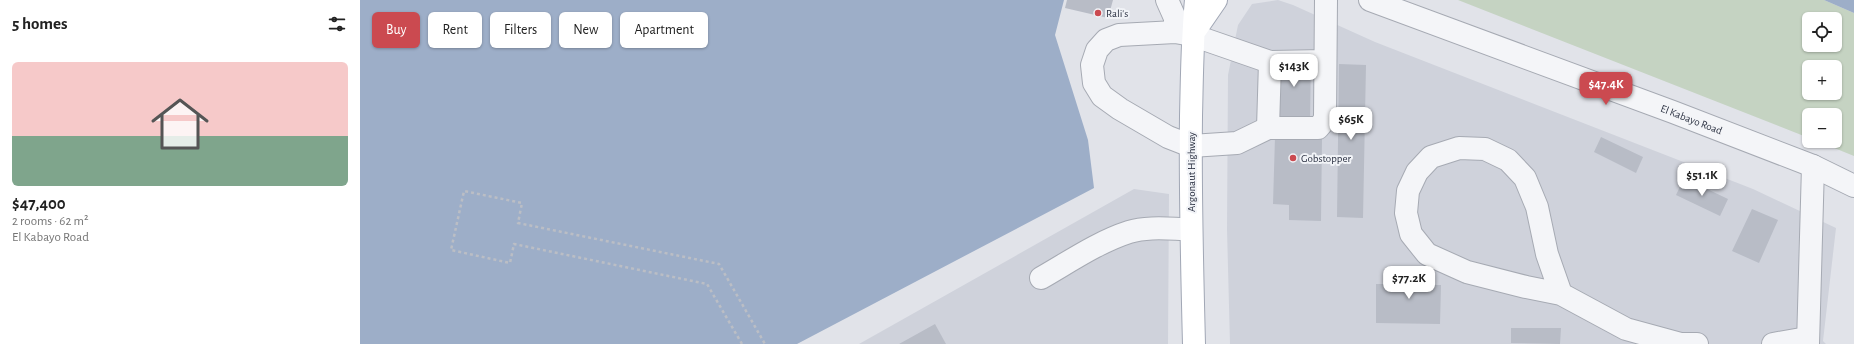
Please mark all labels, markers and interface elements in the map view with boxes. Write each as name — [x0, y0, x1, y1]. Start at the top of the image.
marker: Rali's — [1093, 8, 1103, 18]
place label: Rali's — [1106, 8, 1128, 19]
chip: Buy — [372, 12, 420, 48]
chip: Rent — [428, 12, 482, 48]
chip: Filters — [490, 12, 551, 48]
chip: New — [559, 12, 612, 48]
chip: Apartment — [620, 12, 708, 48]
map controls — [1802, 12, 1842, 148]
button: locate — [1802, 12, 1842, 52]
icon: filters — [326, 13, 348, 35]
text: 5 homes — [12, 15, 68, 32]
pin: $143K — [1266, 54, 1322, 88]
text: $143K — [1279, 60, 1309, 73]
button: + — [1802, 60, 1842, 100]
pin: $47.4K — [1573, 72, 1639, 106]
text: $47.4K — [1588, 78, 1624, 91]
icon: home — [144, 88, 216, 160]
street label: El Kabayo Road — [1659, 102, 1724, 136]
pin: $65K — [1327, 107, 1375, 141]
button: − — [1802, 108, 1842, 148]
text: $65K — [1338, 113, 1364, 126]
street label: Argonaut Highway — [1186, 132, 1197, 212]
marker: Gobstopper — [1288, 153, 1298, 163]
place label: Gobstopper — [1301, 153, 1352, 164]
pin: $51.1K — [1669, 163, 1735, 197]
text: $51.1K — [1686, 169, 1718, 182]
text: $47,400 — [12, 195, 66, 212]
text: 2 rooms · 62 m² — [12, 215, 88, 228]
text: El Kabayo Road — [12, 231, 89, 244]
pin: $77.2K — [1376, 266, 1442, 300]
text: $77.2K — [1392, 272, 1426, 285]

